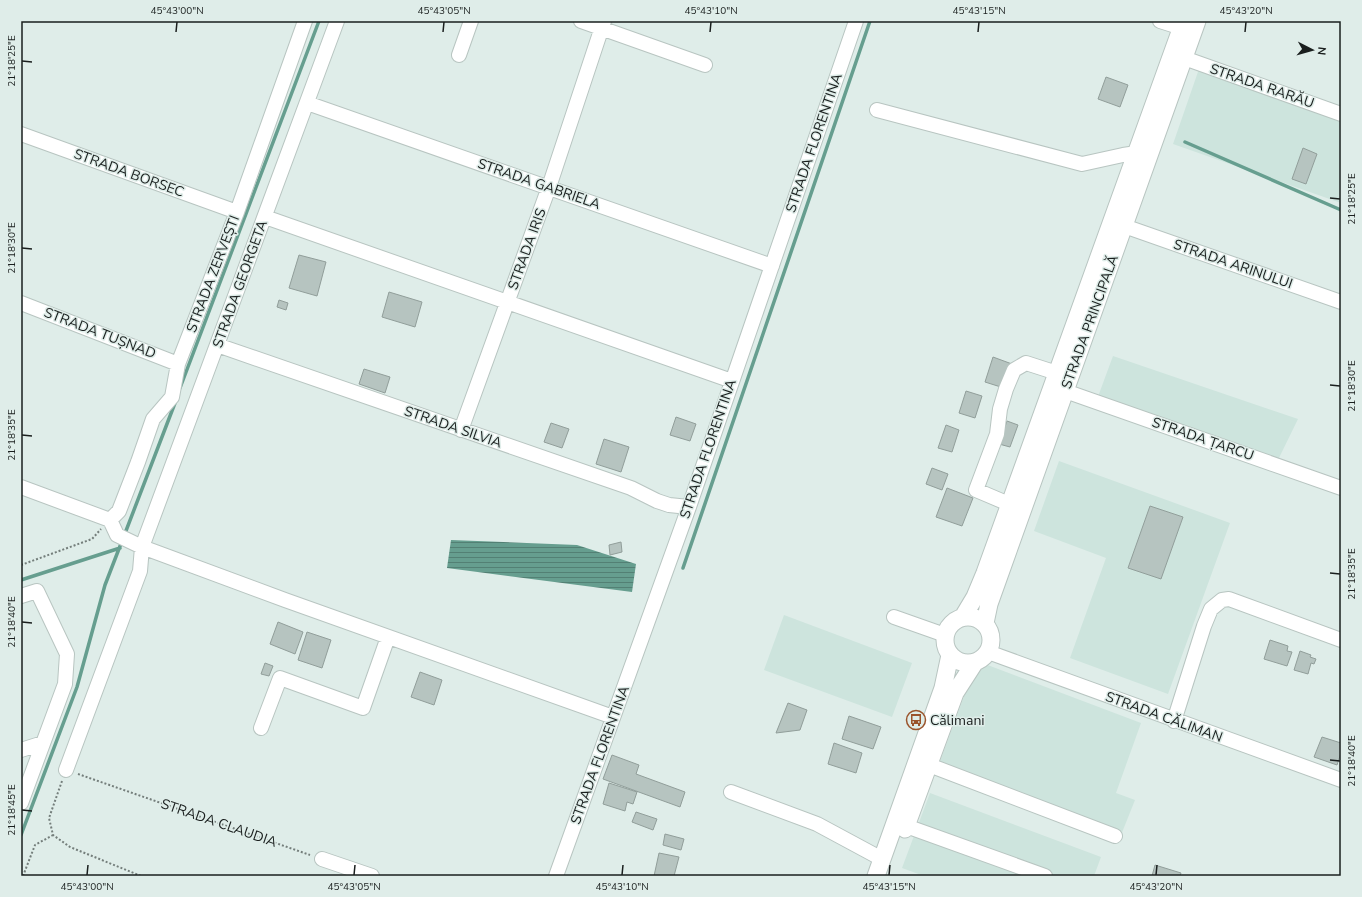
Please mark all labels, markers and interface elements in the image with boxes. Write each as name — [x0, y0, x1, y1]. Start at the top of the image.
text: 45°43'00"N — [150, 4, 204, 18]
text: 45°43'05"N — [417, 4, 471, 18]
text: 45°43'10"N — [684, 4, 738, 18]
text: 45°43'15"N — [952, 4, 1006, 18]
text: 45°43'20"N — [1219, 4, 1273, 18]
north arrow — [1292, 30, 1332, 70]
text: 21°18'25"E — [5, 35, 19, 87]
text: N — [1314, 46, 1329, 56]
street label: STRADA RARĂU — [1207, 59, 1317, 113]
street label: STRADA FLORENTINA — [781, 71, 847, 215]
street label: STRADA BORSEC — [71, 144, 187, 202]
street label: STRADA GABRIELA — [475, 154, 603, 214]
text: 21°18'25"E — [1345, 173, 1359, 225]
street label: STRADA IRIS — [503, 205, 551, 292]
street label: STRADA ZERVEȘTI — [182, 213, 244, 335]
street label: STRADA GEORGETA — [208, 218, 272, 350]
text: 21°18'30"E — [5, 222, 19, 274]
street label: STRADA ARINULUI — [1171, 235, 1295, 293]
street label: STRADA PRINCIPALĂ — [1057, 252, 1123, 392]
street label: STRADA TUȘNAD — [41, 303, 159, 363]
text: 21°18'30"E — [1345, 360, 1359, 412]
street label: STRADA FLORENTINA — [675, 377, 741, 521]
street label: STRADA SILVIA — [402, 401, 504, 453]
text: 21°18'35"E — [5, 409, 19, 461]
street label: STRADA ȚARCU — [1149, 413, 1257, 465]
text: 21°18'35"E — [1345, 548, 1359, 600]
text: 21°18'40"E — [5, 596, 19, 648]
street label: STRADA FLORENTINA — [566, 683, 634, 827]
street label: STRADA CĂLIMAN — [1103, 687, 1225, 747]
bus stop icon: Călimani — [905, 709, 927, 731]
place label: Călimani — [930, 711, 985, 730]
text: 21°18'40"E — [1345, 735, 1359, 787]
text: 21°18'45"E — [5, 784, 19, 836]
street label: STRADA CLAUDIA — [158, 794, 280, 852]
text: 45°43'00"N — [60, 880, 114, 894]
text: 45°43'05"N — [327, 880, 381, 894]
text: 45°43'10"N — [595, 880, 649, 894]
text: 45°43'15"N — [862, 880, 916, 894]
text: 45°43'20"N — [1129, 880, 1183, 894]

